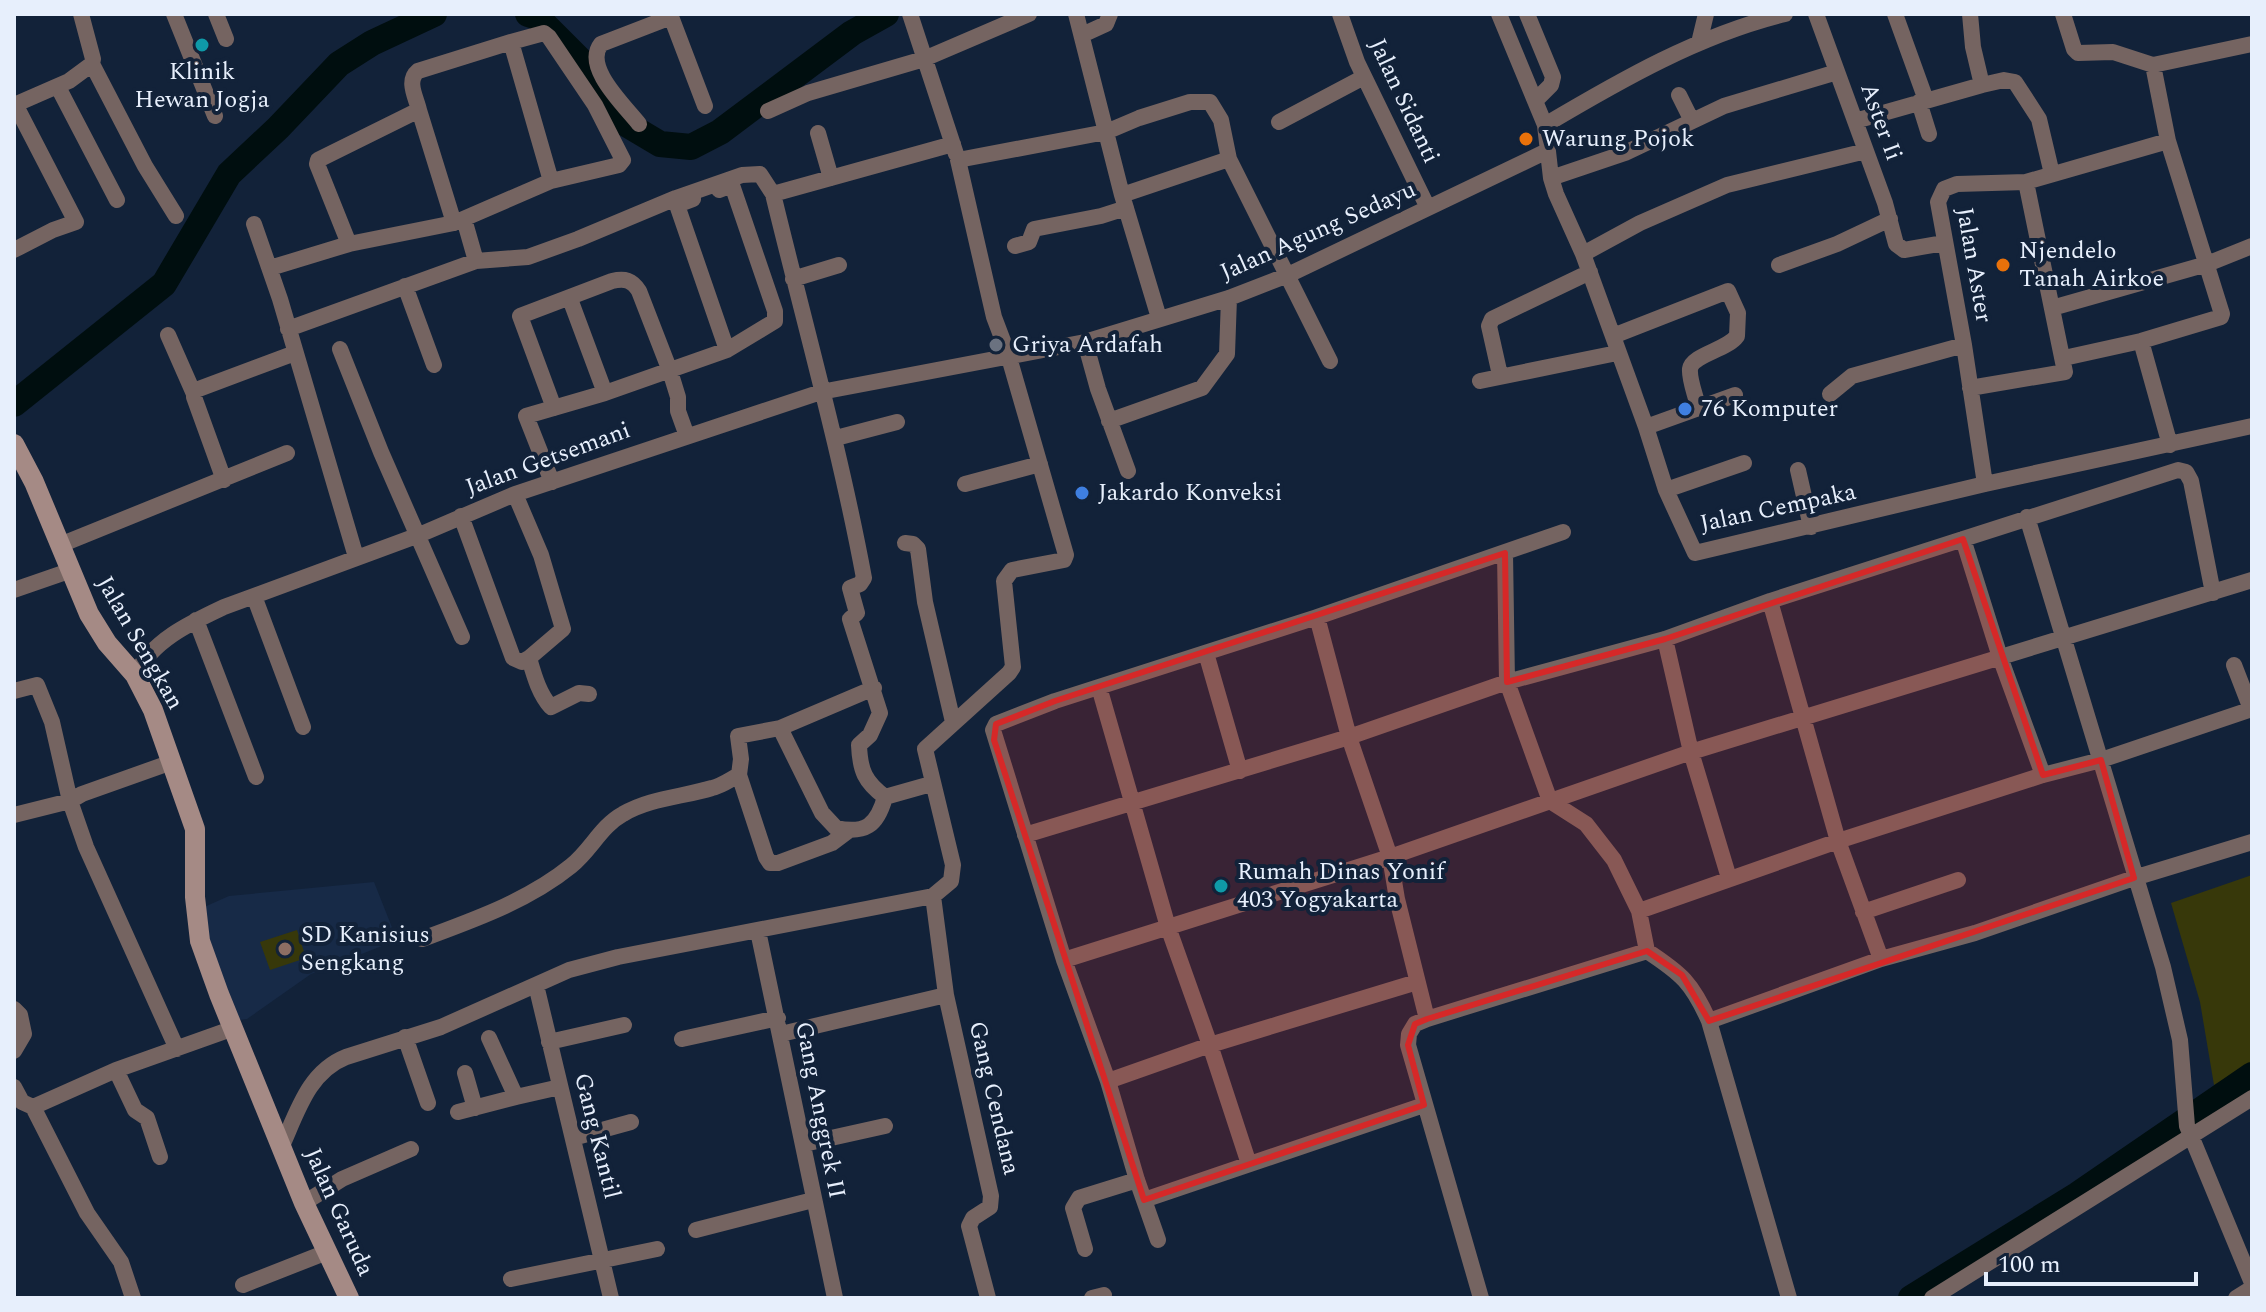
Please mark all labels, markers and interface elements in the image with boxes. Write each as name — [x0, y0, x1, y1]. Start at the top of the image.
street label: Jalan Sidanti — [1359, 32, 1449, 170]
marker: Klinik Hewan Jogja — [193, 36, 211, 54]
place label: Klinik Hewan Jogja — [134, 54, 270, 118]
street label: Aster Ii — [1850, 78, 1912, 166]
place label: Warung Pojok — [1542, 121, 1694, 157]
marker: Warung Pojok — [1517, 130, 1535, 148]
street label: Jalan Agung Sedayu — [1214, 172, 1422, 290]
street label: Jalan Aster — [1946, 204, 2002, 326]
place label: Njendelo Tanah Airkoe — [2019, 233, 2164, 297]
marker: Njendelo Tanah Airkoe — [1994, 256, 2012, 274]
place label: Griya Ardafah — [1012, 327, 1163, 363]
marker: Griya Ardafah — [987, 336, 1005, 354]
place label: 76 Komputer — [1701, 391, 1838, 427]
marker: 76 Komputer — [1676, 400, 1694, 418]
street label: Jalan Getsemani — [460, 412, 636, 506]
street label: Jalan Cempaka — [1697, 474, 1860, 542]
place label: Jakardo Konveksi — [1098, 475, 1282, 511]
marker: Jakardo Konveksi — [1073, 484, 1091, 502]
street label: Jalan Sengkan — [87, 569, 193, 717]
place label: Rumah Dinas Yonif 403 Yogyakarta — [1237, 854, 1446, 918]
marker: Rumah Dinas Yonif 403 Yogyakarta — [1212, 877, 1230, 895]
place label: SD Kanisius Sengkang — [301, 917, 430, 981]
marker: SD Kanisius Sengkang — [276, 940, 294, 958]
street label: Gang Anggrek II — [785, 1018, 855, 1202]
street label: Gang Cendana — [959, 1018, 1029, 1179]
street label: Gang Kantil — [564, 1069, 630, 1203]
street label: Jalan Garuda — [295, 1142, 383, 1282]
scale bar — [1986, 1236, 2196, 1286]
text: 100 m — [1998, 1247, 2061, 1283]

